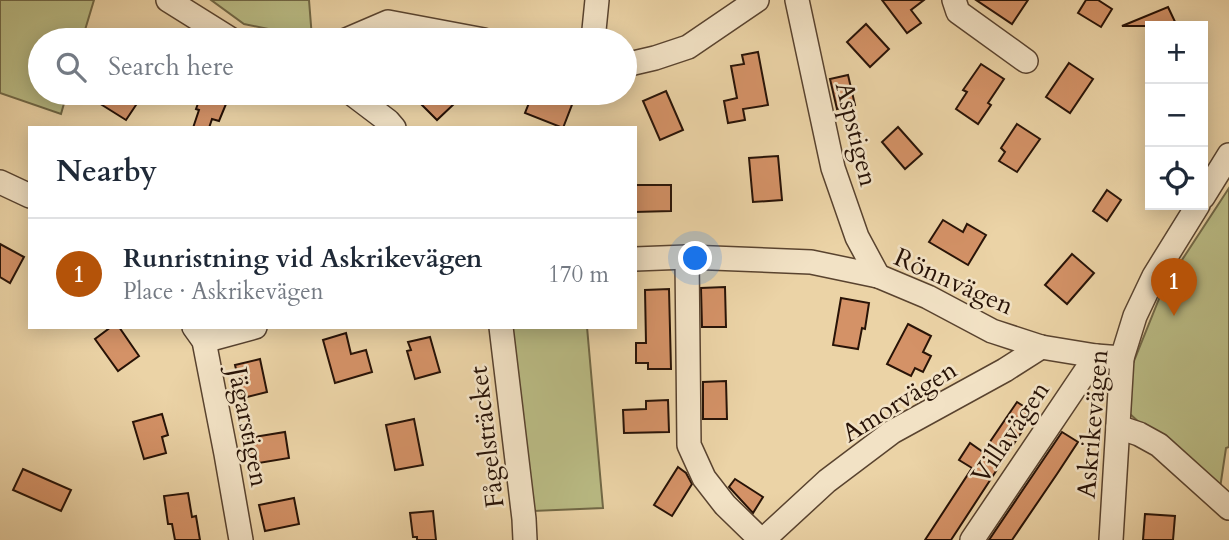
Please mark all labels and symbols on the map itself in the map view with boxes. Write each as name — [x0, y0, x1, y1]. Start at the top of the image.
street label: Aspstigen — [827, 78, 886, 190]
street label: Rönnvägen — [888, 240, 1019, 323]
your location — [678, 241, 712, 275]
pin: 1 — [1151, 258, 1197, 316]
street label: Askrikevägen — [1069, 348, 1116, 500]
street label: Amorvägen — [835, 352, 964, 451]
street label: Jägarstigen — [219, 360, 277, 490]
street label: Fågelsträcket — [460, 364, 513, 510]
street label: Villavägen — [963, 374, 1058, 490]

